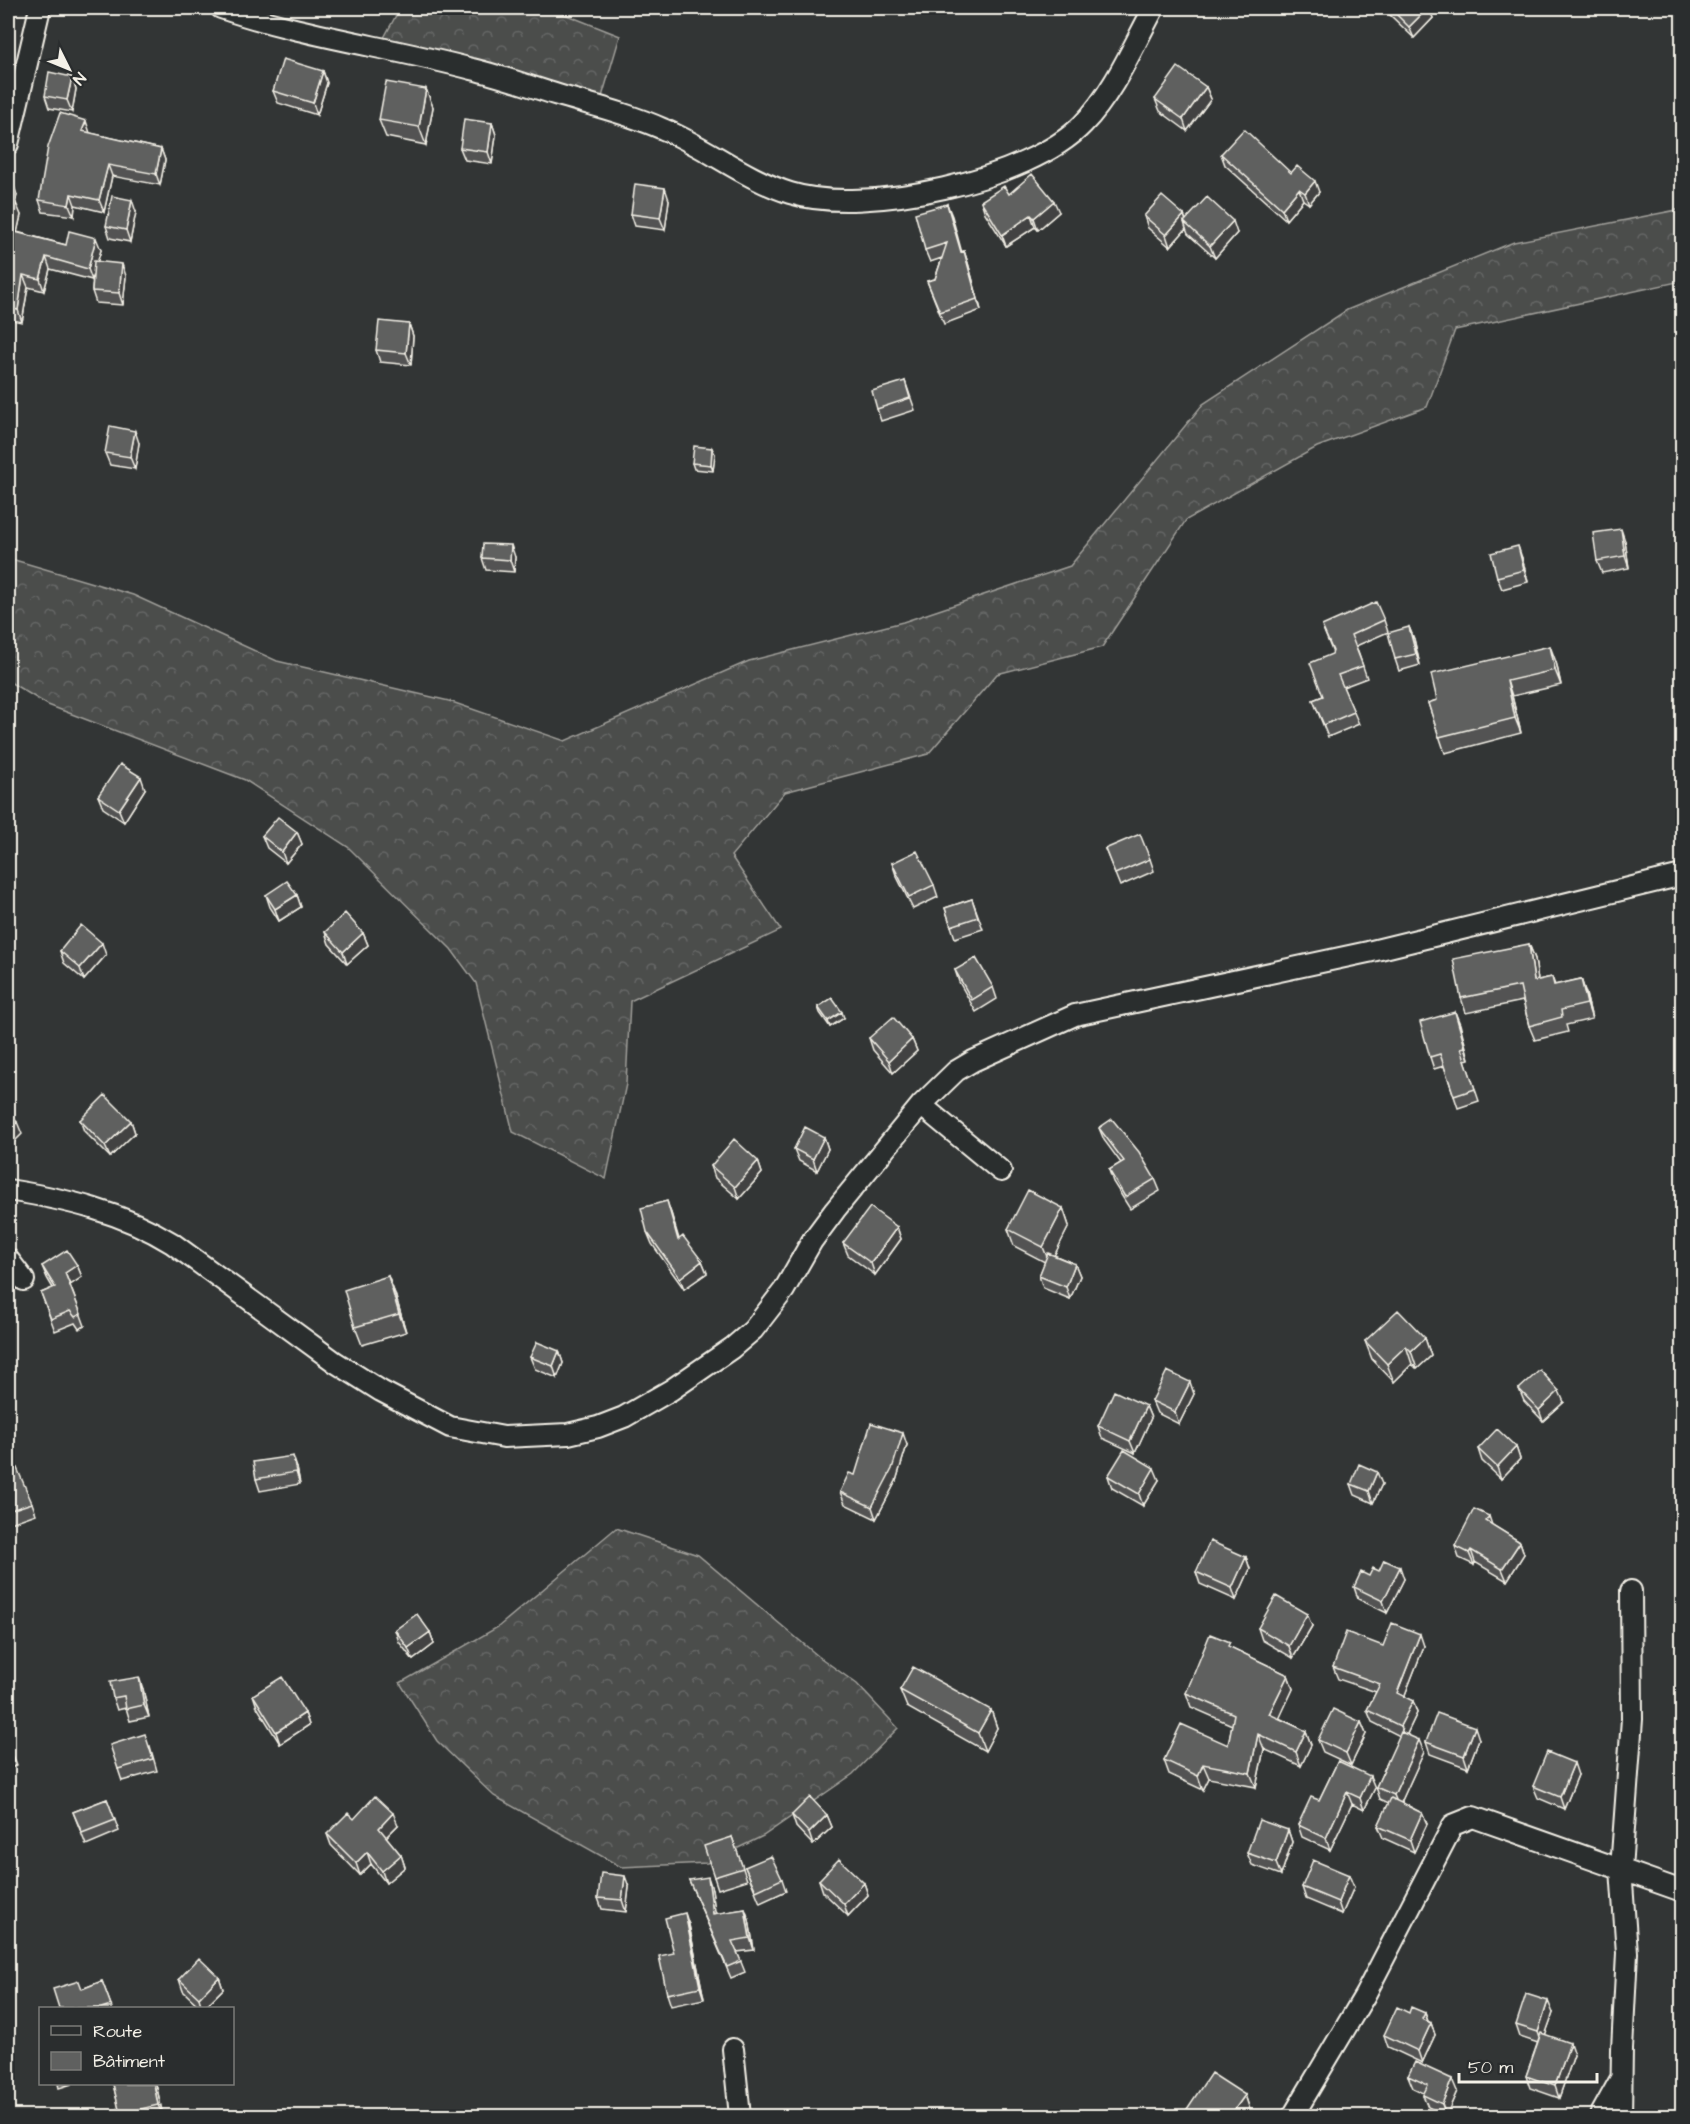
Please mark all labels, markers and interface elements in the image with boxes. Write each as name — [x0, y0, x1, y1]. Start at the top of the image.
north arrow — [39, 39, 99, 99]
text: N — [68, 67, 91, 90]
legend — [39, 2007, 234, 2085]
text: Route — [93, 2019, 142, 2044]
scale bar — [1459, 2046, 1597, 2084]
text: Bâtiment — [93, 2049, 166, 2074]
text: 50 m — [1468, 2055, 1513, 2080]

